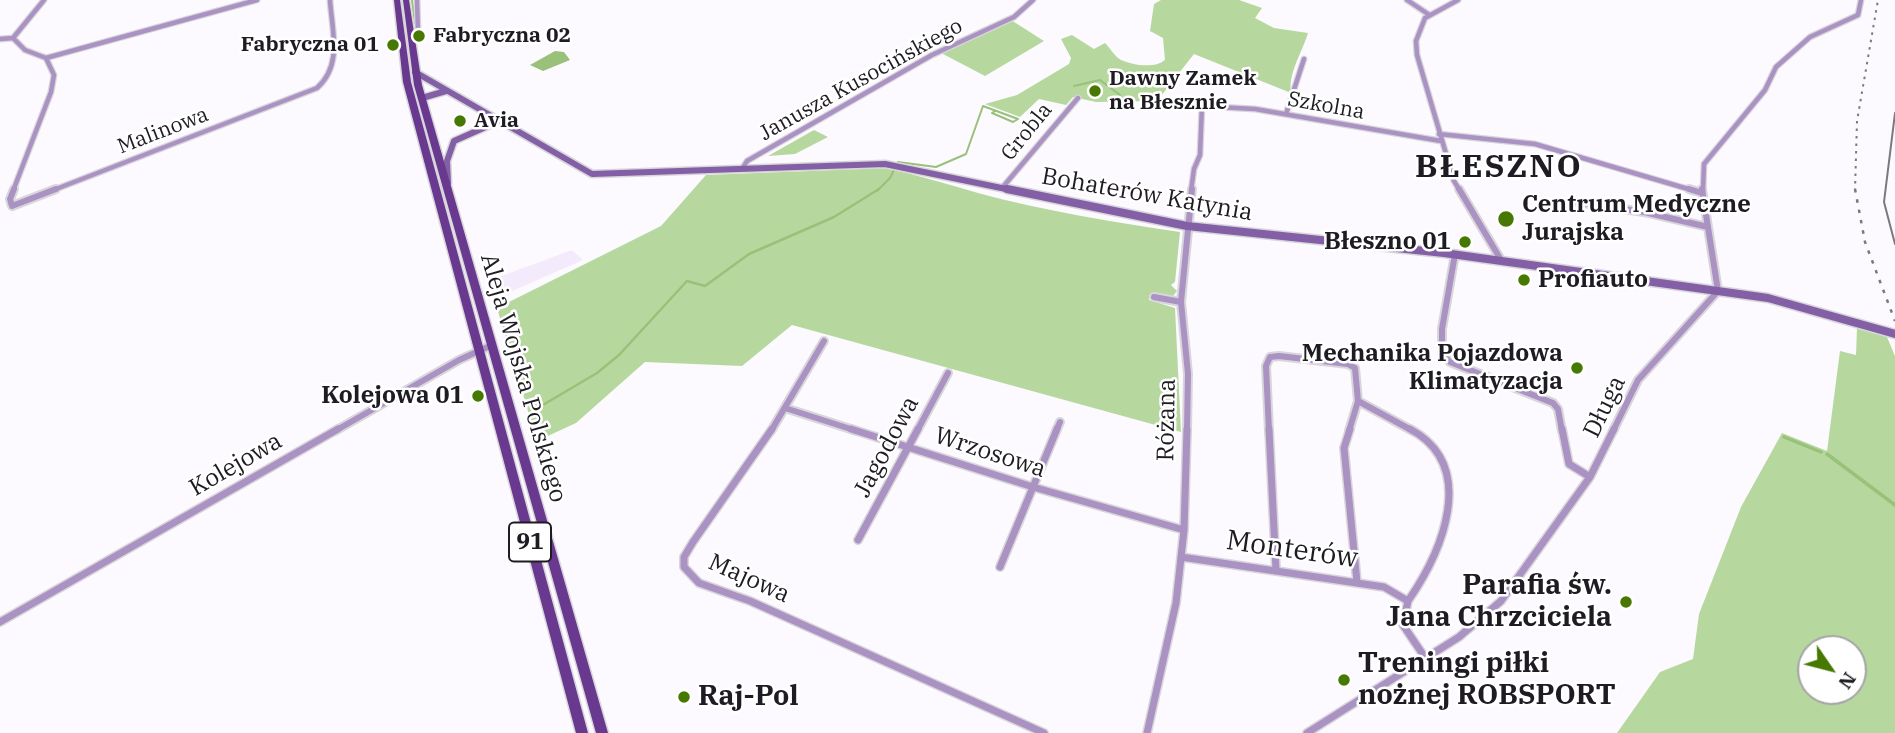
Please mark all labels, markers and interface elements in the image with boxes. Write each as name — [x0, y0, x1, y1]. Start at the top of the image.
street label: Janusza Kusocińskiego — [755, 14, 967, 146]
place label: Fabryczna 02 — [433, 23, 571, 49]
marker: Fabryczna 02 — [411, 28, 427, 44]
place label: Fabryczna 01 — [241, 32, 379, 58]
marker: Fabryczna 01 — [385, 37, 401, 53]
place label: Dawny Zamek na Błesznie — [1109, 66, 1256, 116]
marker: Dawny Zamek na Błesznie — [1087, 83, 1103, 99]
street label: Szkolna — [1286, 87, 1366, 125]
street label: Grobla — [996, 98, 1058, 166]
street label: Malinowa — [114, 102, 212, 160]
place label: Avia — [474, 108, 519, 134]
marker: Avia — [452, 113, 468, 129]
district label: BŁESZNO — [1416, 149, 1582, 187]
street label: Bohaterów Katynia — [1039, 162, 1255, 228]
place label: Centrum Medyczne Jurajska — [1522, 191, 1751, 247]
marker: Centrum Medyczne Jurajska — [1496, 209, 1516, 229]
place label: Błeszno 01 — [1324, 228, 1451, 256]
marker: Błeszno 01 — [1457, 234, 1473, 250]
street label: Aleja Wojska Polskiego — [474, 250, 572, 506]
place label: Profiauto — [1538, 266, 1648, 294]
marker: Profiauto — [1516, 272, 1532, 288]
place label: Mechanika Pojazdowa Klimatyzacja — [1302, 340, 1563, 396]
marker: Mechanika Pojazdowa Klimatyzacja — [1569, 360, 1585, 376]
street label: Długa — [1578, 371, 1632, 443]
street label: Różana — [1152, 378, 1182, 462]
place label: Kolejowa 01 — [321, 382, 464, 410]
marker: Kolejowa 01 — [470, 388, 486, 404]
street label: Jagodowa — [848, 392, 926, 502]
street label: Wrzosowa — [931, 421, 1049, 485]
street label: Kolejowa — [185, 427, 287, 503]
road number: 91 — [509, 522, 551, 562]
street label: Monterów — [1224, 524, 1360, 576]
street label: Majowa — [704, 548, 794, 610]
place label: Parafia św. Jana Chrzciciela — [1386, 569, 1612, 635]
marker: Parafia św. Jana Chrzciciela — [1618, 594, 1634, 610]
north arrow — [1797, 635, 1867, 705]
place label: Treningi piłki nożnej ROBSPORT — [1358, 647, 1616, 713]
text: N — [1833, 668, 1862, 694]
marker: Treningi piłki nożnej ROBSPORT — [1336, 672, 1352, 688]
place label: Raj-Pol — [698, 680, 799, 714]
marker: Raj-Pol — [676, 689, 692, 705]

